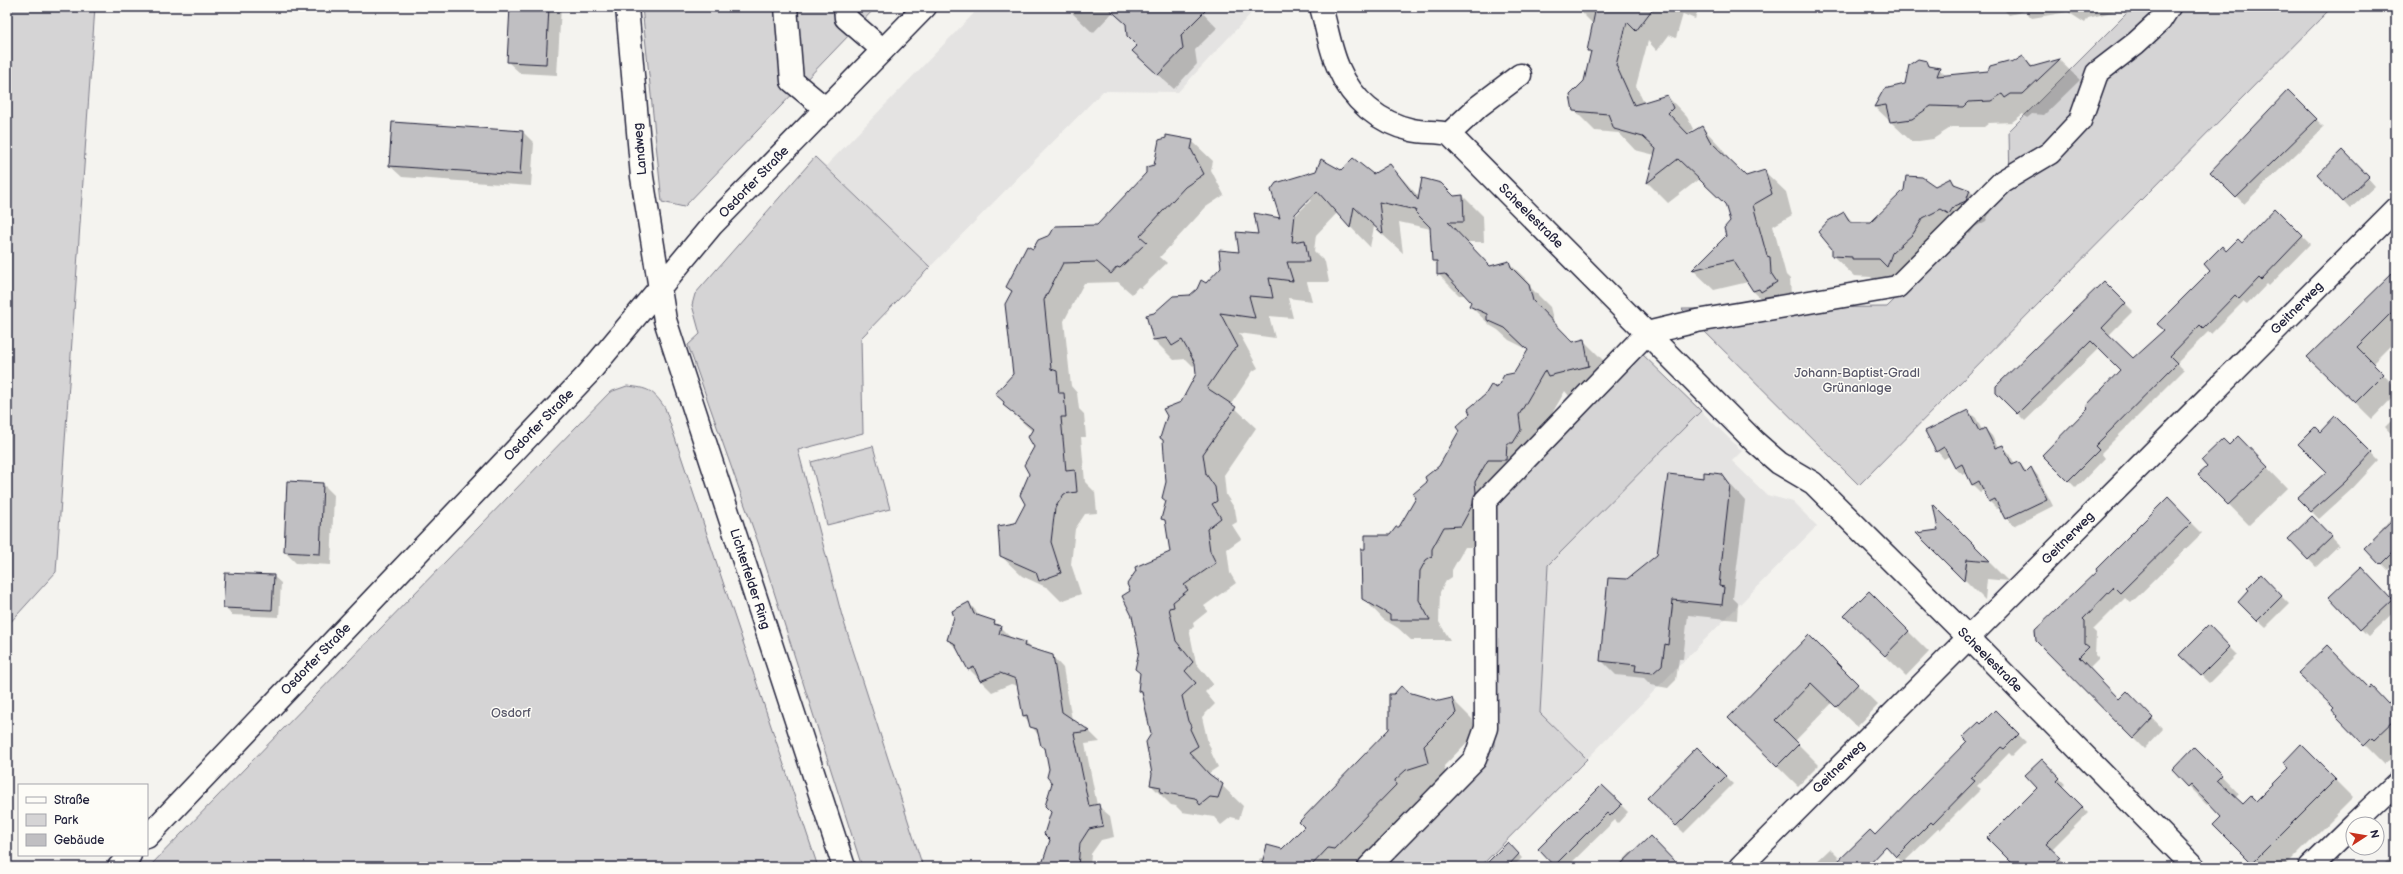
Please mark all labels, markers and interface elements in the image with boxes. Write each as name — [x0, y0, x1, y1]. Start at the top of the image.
street label: Landweg — [630, 122, 650, 176]
street label: Osdorfer Straße — [716, 143, 792, 221]
street label: Scheelestraße — [1495, 180, 1567, 252]
street label: Geitnerweg — [2267, 278, 2327, 338]
park label: Johann-Baptist-Gradl Grünanlage — [1794, 365, 1920, 396]
street label: Osdorfer Straße — [501, 386, 577, 464]
street label: Geitnerweg — [2038, 508, 2098, 568]
street label: Lichterfelder Ring — [726, 527, 774, 631]
street label: Osdorfer Straße — [278, 620, 354, 698]
street label: Scheelestraße — [1954, 624, 2026, 696]
park label: Osdorf — [491, 705, 531, 721]
street label: Geitnerweg — [1809, 737, 1869, 797]
legend — [18, 784, 148, 856]
text: Straße — [54, 793, 90, 808]
text: Park — [54, 813, 78, 828]
north arrow — [2345, 816, 2385, 856]
text: N — [2367, 829, 2382, 839]
text: Gebäude — [54, 833, 104, 848]

